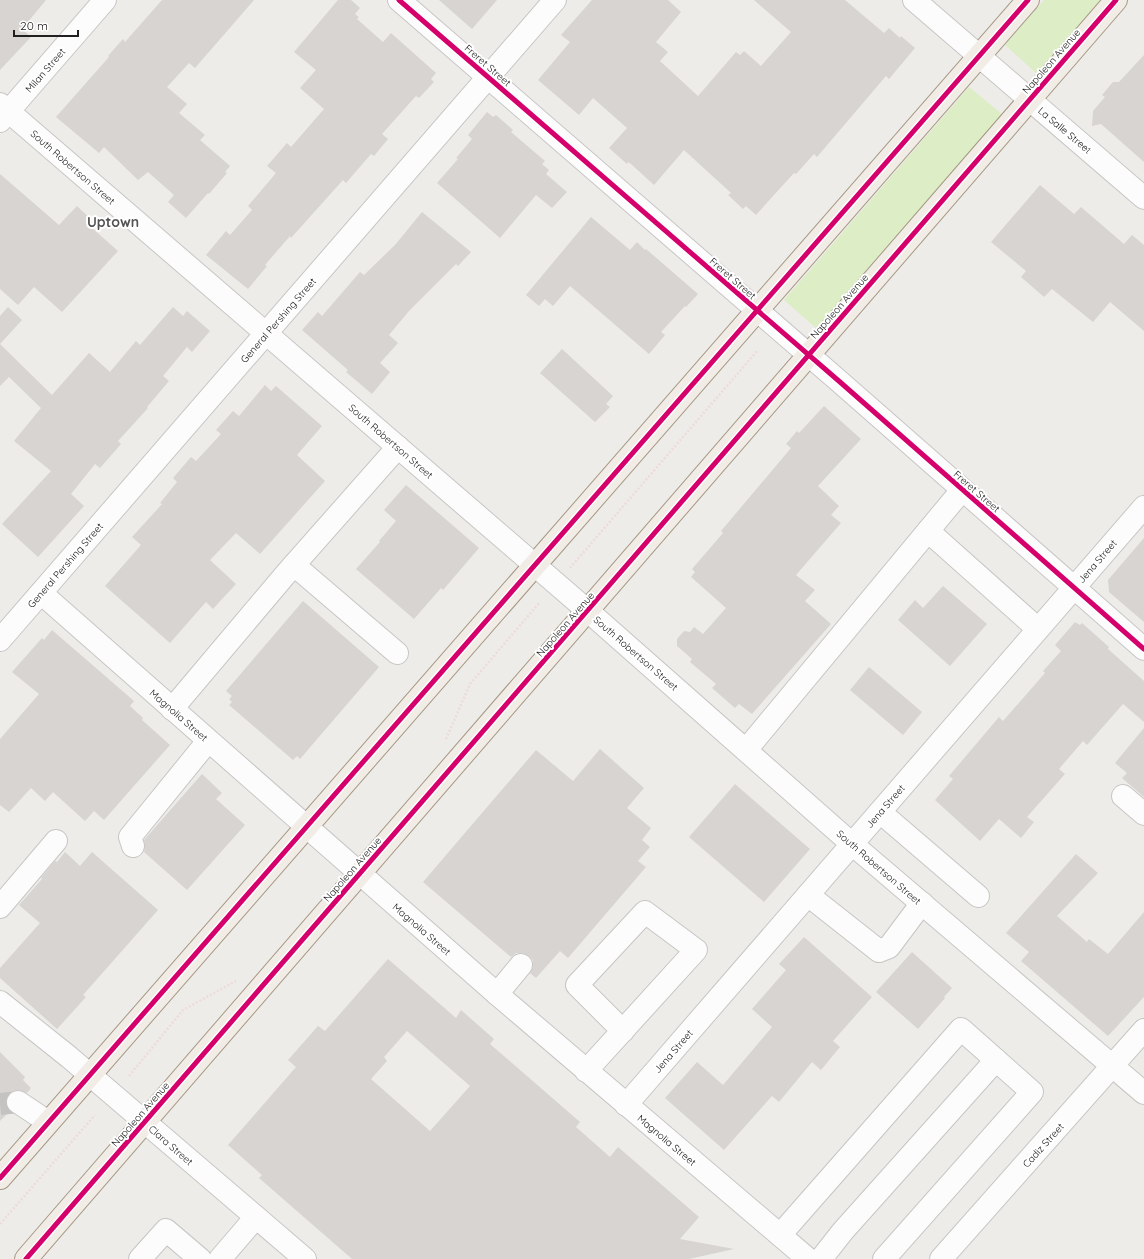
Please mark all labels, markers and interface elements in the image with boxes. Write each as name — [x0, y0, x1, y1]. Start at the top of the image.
scale bar — [14, 12, 78, 38]
text: 20 m — [20, 18, 48, 33]
street label: Napoleon Avenue — [1020, 26, 1083, 97]
street label: Freret Street — [462, 42, 514, 90]
street label: Milan Street — [23, 45, 69, 95]
street label: La Salle Street — [1035, 104, 1095, 157]
street label: South Robertson Street — [28, 127, 118, 208]
district label: Uptown — [87, 213, 139, 231]
street label: Freret Street — [707, 255, 759, 303]
street label: Napoleon Avenue — [808, 271, 871, 342]
street label: General Pershing Street — [238, 275, 319, 366]
street label: South Robertson Street — [346, 401, 436, 482]
street label: Freret Street — [951, 468, 1003, 516]
street label: General Pershing Street — [25, 520, 106, 611]
street label: Jena Street — [1075, 537, 1120, 586]
street label: Napoleon Avenue — [534, 589, 597, 660]
street label: South Robertson Street — [591, 613, 681, 694]
street label: Magnolia Street — [147, 687, 211, 745]
street label: Jena Street — [863, 782, 908, 831]
street label: South Robertson Street — [834, 827, 924, 908]
street label: Napoleon Avenue — [321, 834, 384, 905]
street label: Magnolia Street — [390, 901, 454, 959]
street label: Jena Street — [651, 1027, 696, 1076]
street label: Napoleon Avenue — [109, 1079, 172, 1150]
street label: Magnolia Street — [635, 1112, 699, 1169]
street label: Cadiz Street — [1020, 1120, 1067, 1170]
street label: Clara Street — [146, 1123, 196, 1169]

